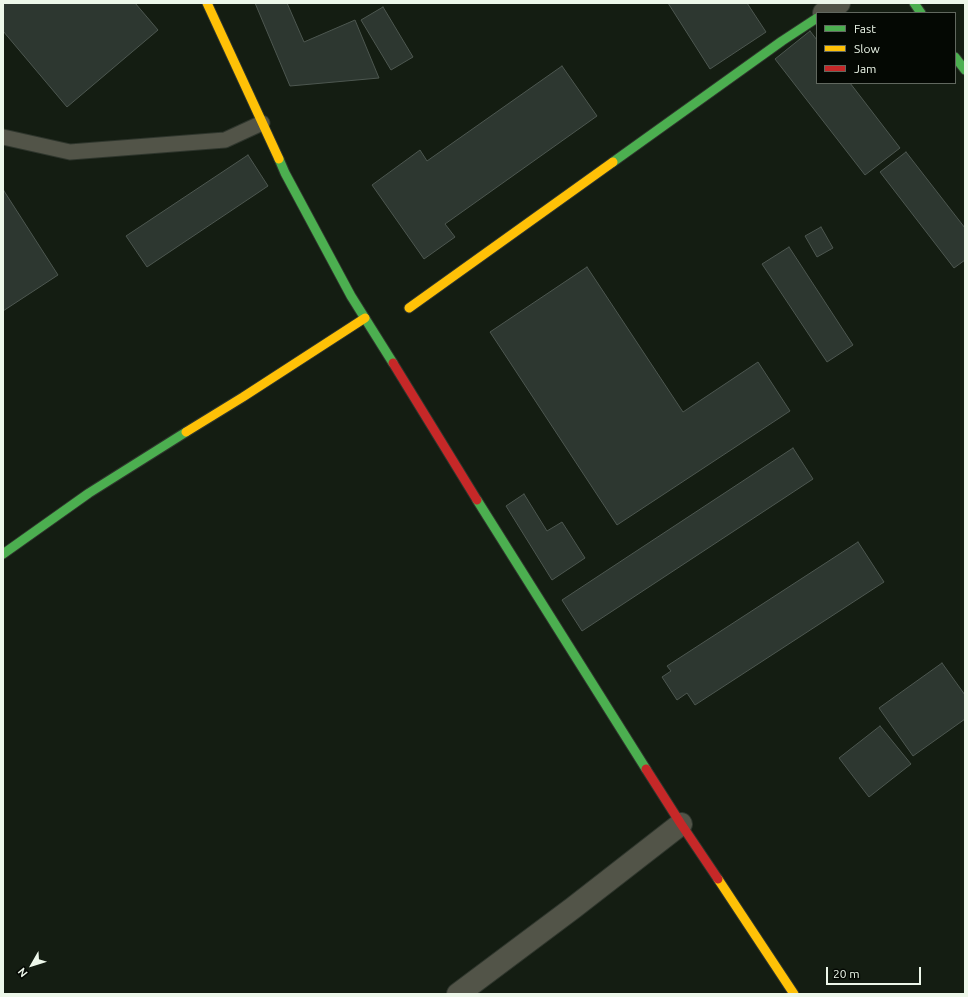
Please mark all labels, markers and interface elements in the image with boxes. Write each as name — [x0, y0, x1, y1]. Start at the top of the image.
legend — [816, 12, 956, 84]
text: Fast — [854, 22, 876, 35]
text: Slow — [854, 42, 880, 55]
text: Jam — [854, 62, 876, 75]
north arrow — [12, 945, 52, 985]
scale bar — [828, 959, 923, 985]
text: N — [15, 966, 30, 980]
text: 20 m — [833, 967, 860, 980]

